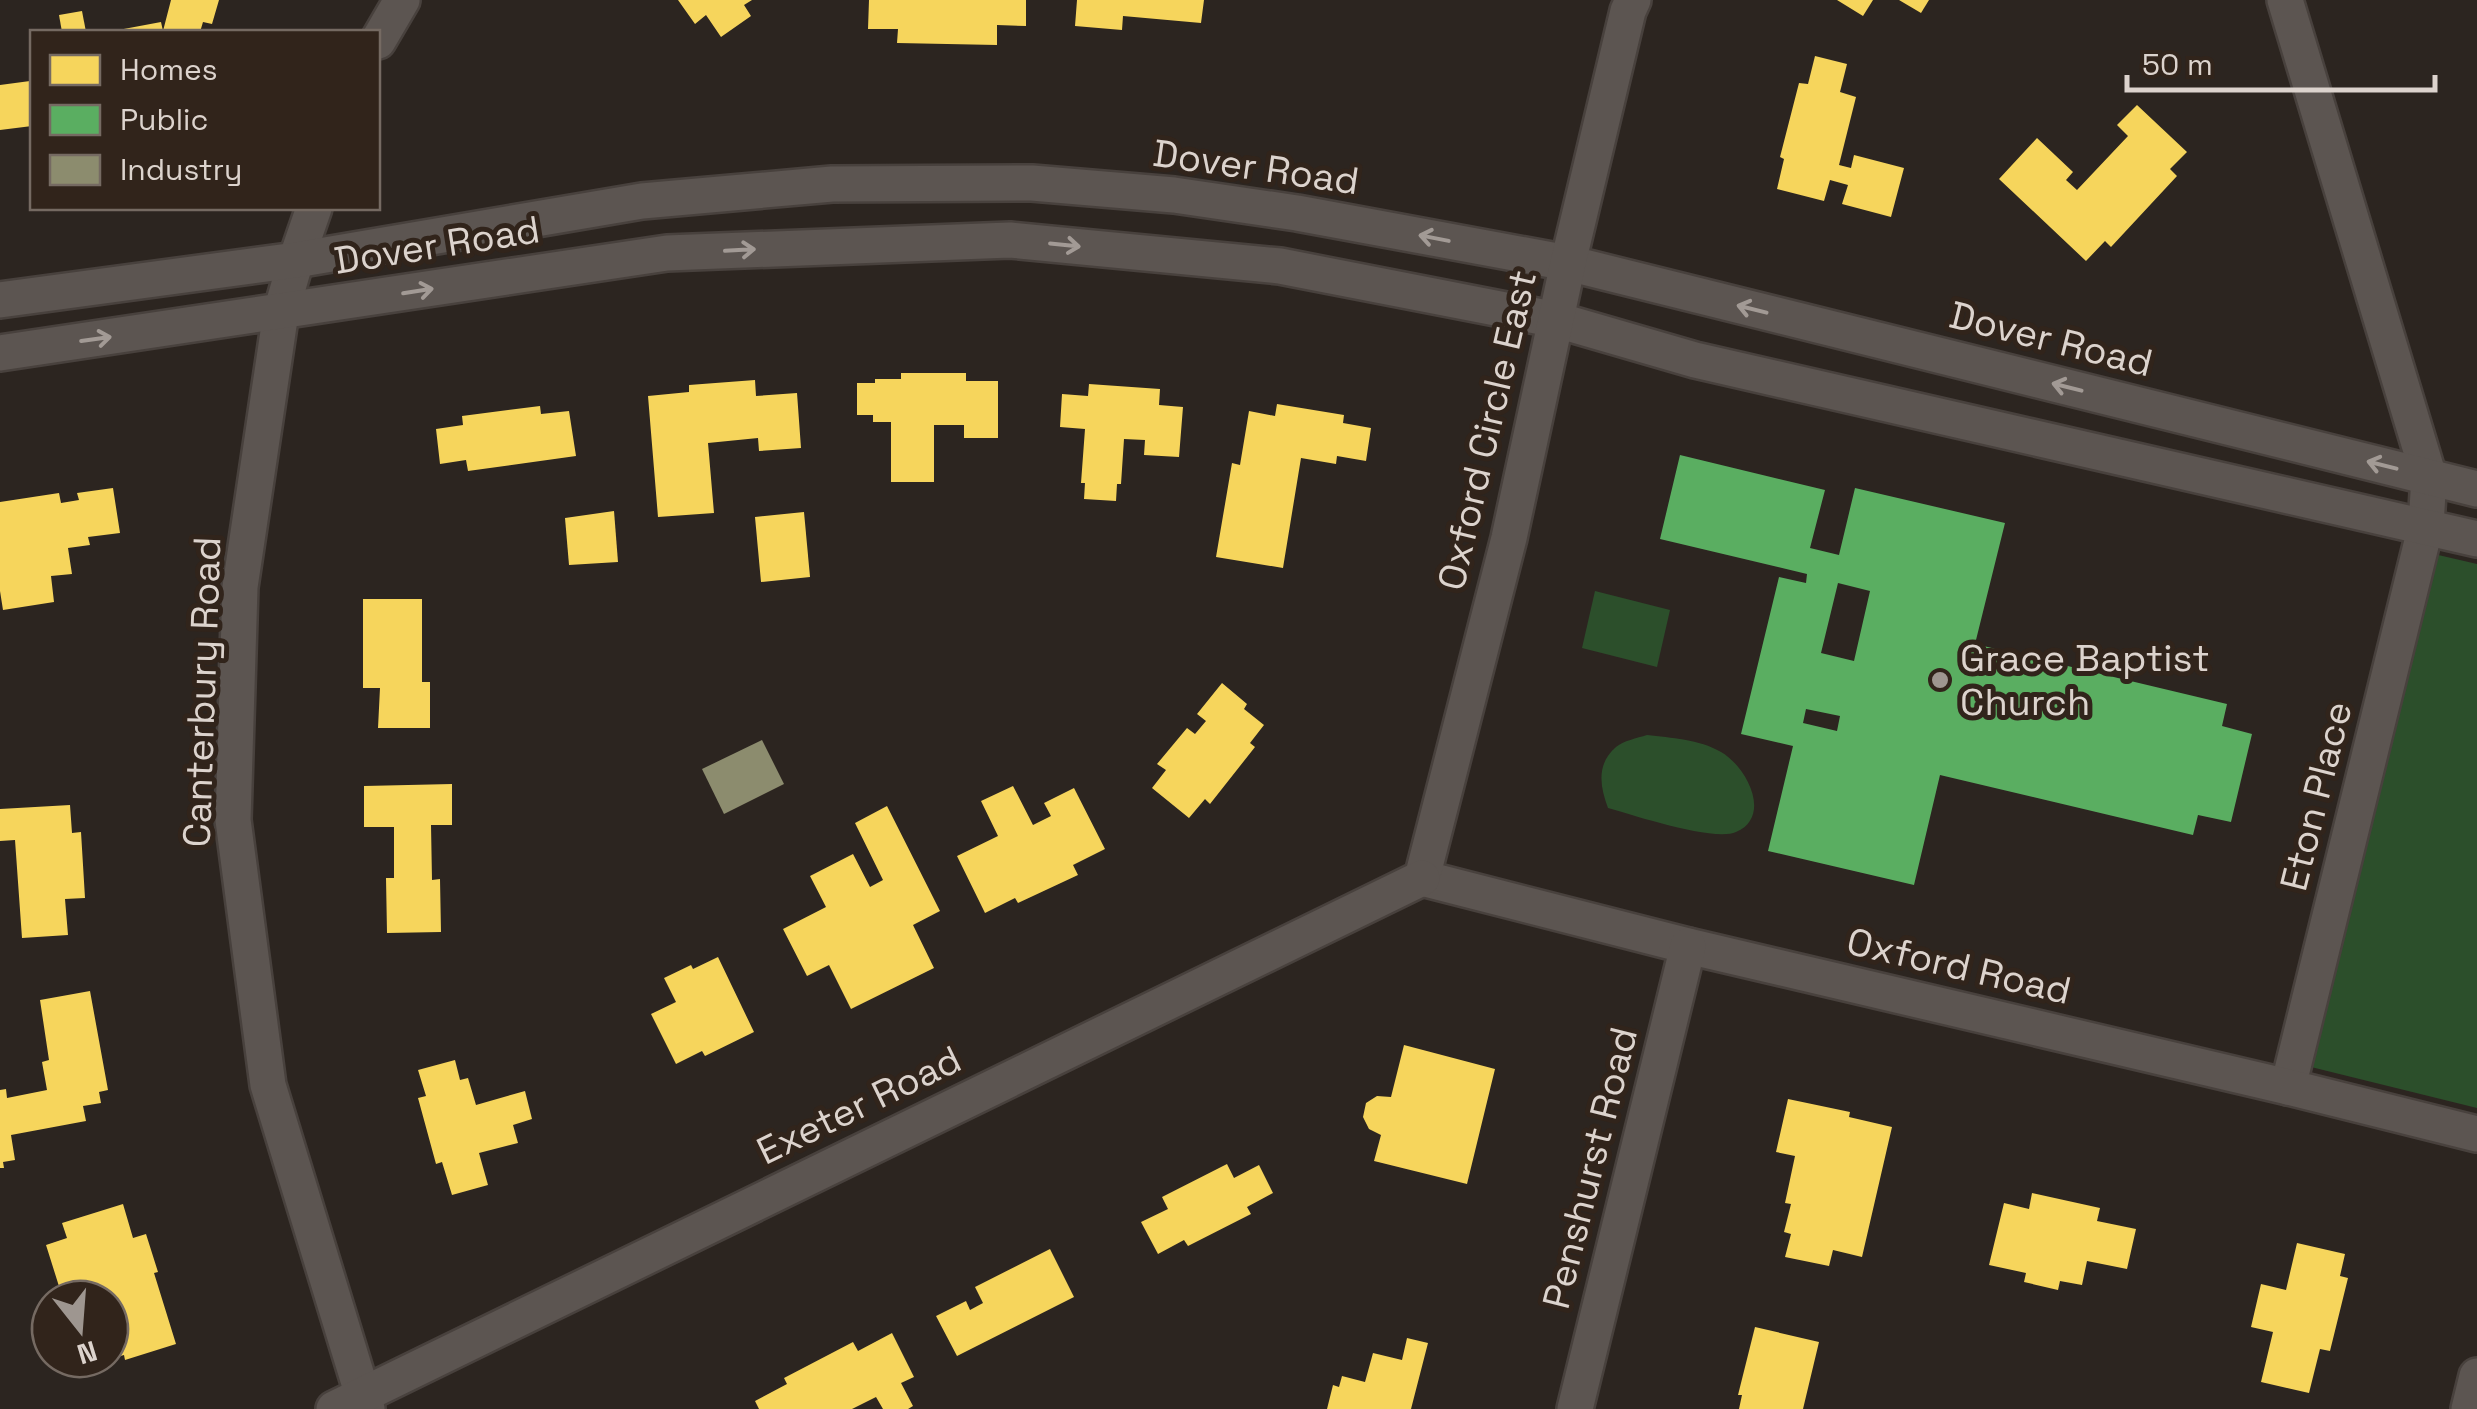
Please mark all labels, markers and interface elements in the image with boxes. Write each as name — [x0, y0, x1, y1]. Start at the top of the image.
legend — [30, 30, 380, 210]
scale bar — [2127, 30, 2434, 92]
text: 50 m — [2142, 45, 2213, 84]
text: Homes — [120, 50, 218, 89]
text: Public — [120, 100, 208, 139]
street label: Dover Road — [1150, 129, 1362, 205]
text: Industry — [120, 150, 242, 189]
street label: Dover Road — [331, 205, 543, 285]
one-way arrow — [1419, 228, 1451, 247]
one-way arrow — [1048, 236, 1080, 255]
one-way arrow — [723, 240, 756, 259]
street label: Oxford Circle East — [1427, 265, 1547, 595]
one-way arrow — [401, 281, 434, 300]
street label: Dover Road — [1945, 291, 2157, 387]
one-way arrow — [1737, 298, 1768, 317]
one-way arrow — [80, 329, 112, 347]
one-way arrow — [2052, 377, 2084, 395]
one-way arrow — [2367, 455, 2399, 473]
street label: Canterbury Road — [173, 536, 231, 848]
place label: Grace Baptist Church — [1960, 634, 2210, 726]
marker: Grace Baptist Church — [1929, 669, 1951, 691]
street label: Eton Place — [2269, 696, 2363, 896]
street label: Oxford Road — [1842, 917, 2076, 1015]
street label: Penshurst Road — [1532, 1022, 1648, 1314]
street label: Exeter Road — [749, 1035, 969, 1175]
north arrow — [30, 1279, 130, 1379]
text: N — [73, 1333, 102, 1373]

